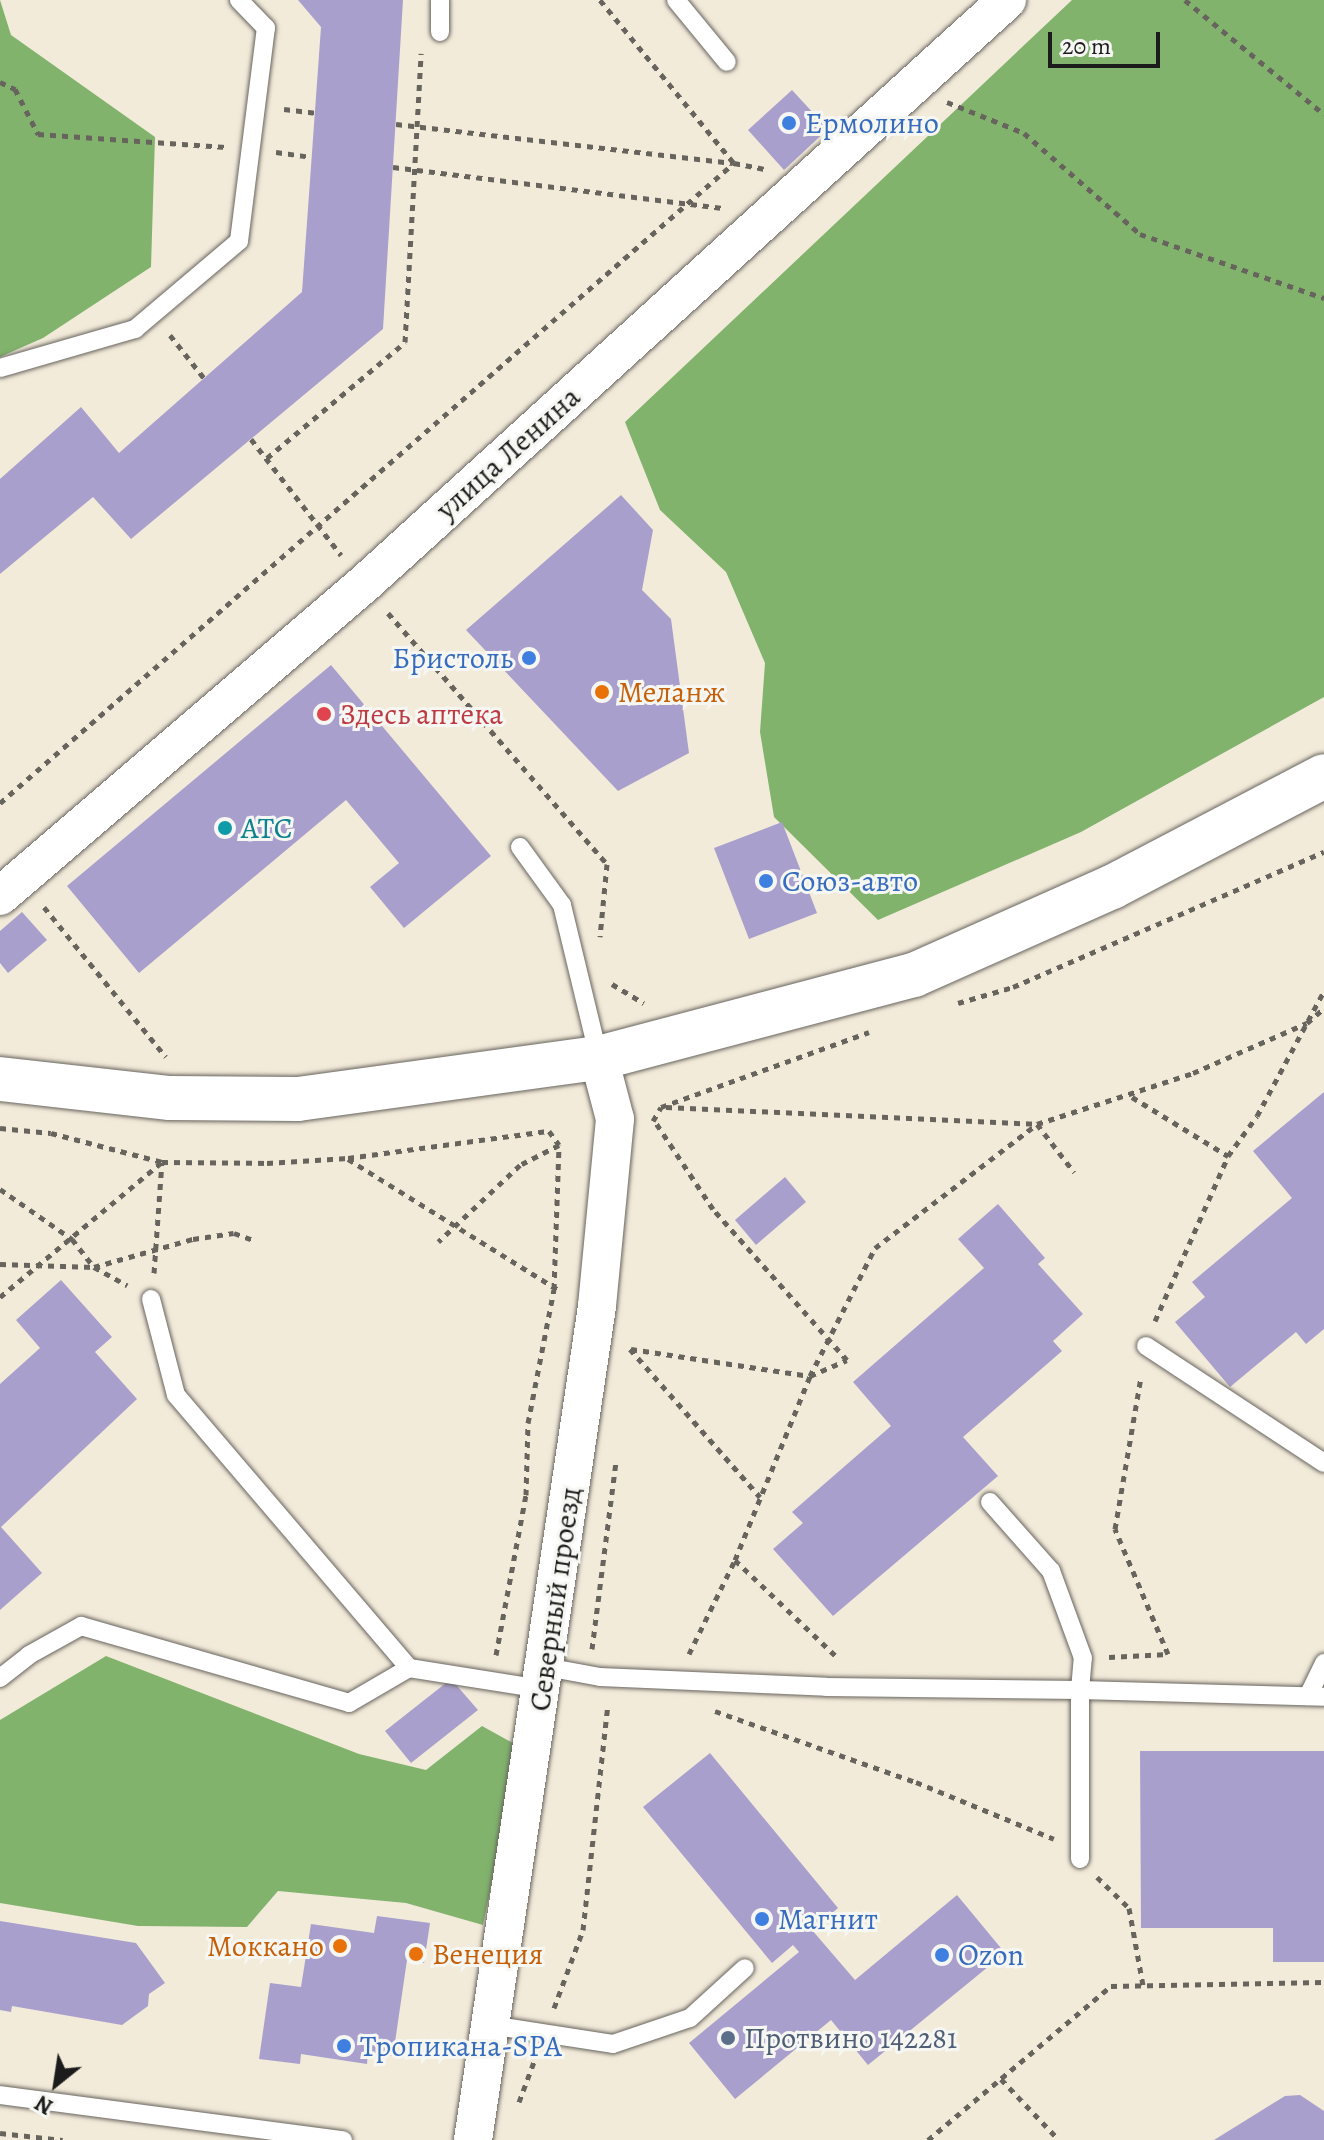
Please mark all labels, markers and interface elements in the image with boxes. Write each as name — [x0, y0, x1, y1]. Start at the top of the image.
scale bar — [1052, 16, 1164, 66]
text: 20 m — [1062, 30, 1111, 62]
place label: Ермолино — [805, 105, 939, 141]
marker: Ермолино — [780, 114, 798, 132]
street label: улица Ленина — [429, 379, 587, 527]
place label: Бристоль — [392, 640, 513, 676]
marker: Бристоль — [520, 649, 538, 667]
place label: Меланж — [618, 674, 725, 710]
marker: Меланж — [593, 683, 611, 701]
place label: Здесь аптека — [340, 696, 503, 732]
marker: Здесь аптека — [315, 705, 333, 723]
place label: АТС — [241, 810, 293, 846]
marker: АТС — [216, 819, 234, 837]
place label: Союз-авто — [782, 863, 918, 899]
marker: Союз-авто — [757, 872, 775, 890]
street label: Северный проезд — [521, 1485, 589, 1713]
place label: Магнит — [778, 1901, 878, 1937]
marker: Магнит — [753, 1910, 771, 1928]
place label: Моккано — [207, 1928, 324, 1964]
place label: Венеция — [432, 1936, 543, 1972]
marker: Моккано — [331, 1937, 349, 1955]
place label: Ozon — [958, 1937, 1024, 1973]
marker: Венеция — [407, 1945, 425, 1963]
marker: Ozon — [933, 1946, 951, 1964]
place label: Протвино 142281 — [744, 2020, 957, 2056]
place label: Тропикана-SPA — [360, 2028, 562, 2064]
marker: Протвино 142281 — [719, 2029, 737, 2047]
marker: Тропикана-SPA — [335, 2037, 353, 2055]
north arrow — [16, 2044, 96, 2124]
text: N — [30, 2088, 58, 2122]

